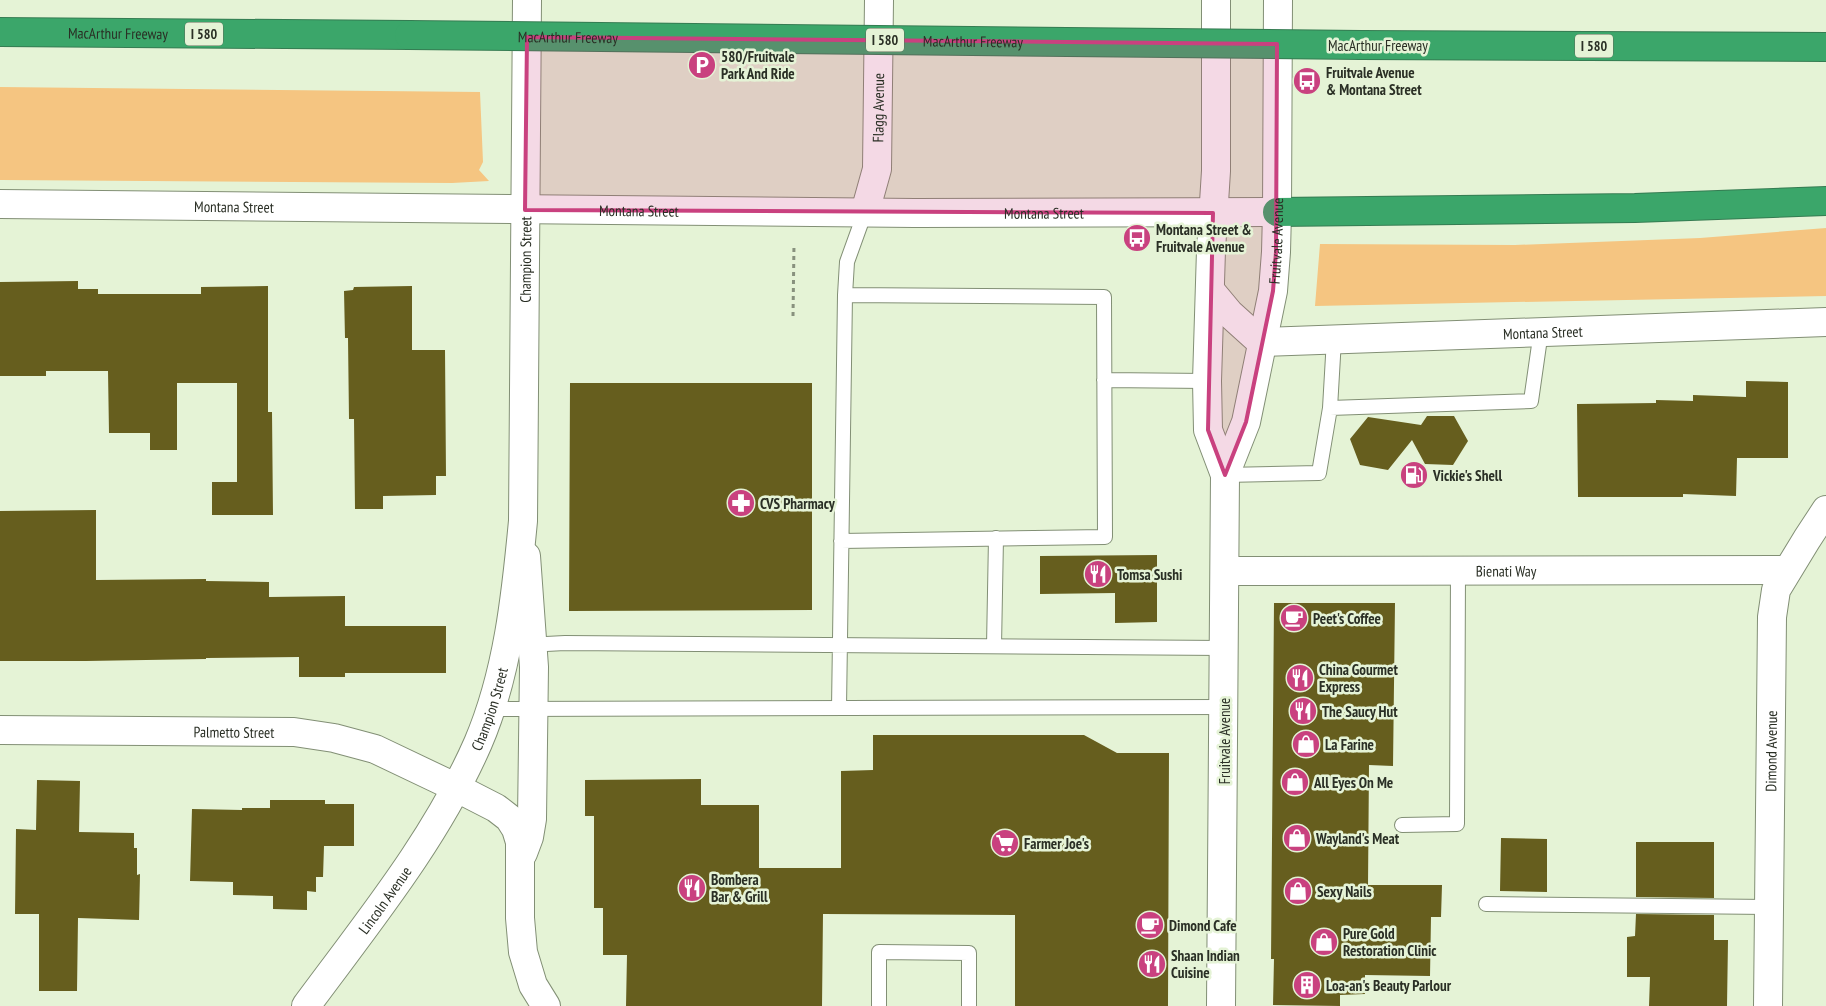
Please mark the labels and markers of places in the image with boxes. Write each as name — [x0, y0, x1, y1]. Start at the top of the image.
place label: 580/Fruitvale Park And Ride — [721, 47, 795, 83]
parking icon: 580/Fruitvale Park And Ride — [687, 50, 717, 80]
place label: Fruitvale Avenue & Montana Street — [1326, 63, 1422, 99]
bus stop icon: Fruitvale Avenue & Montana Street — [1292, 66, 1322, 96]
place label: Montana Street & Fruitvale Avenue — [1156, 220, 1252, 256]
bus stop icon: Montana Street & Fruitvale Avenue — [1122, 223, 1152, 253]
fuel station icon: Vickie's Shell — [1399, 460, 1429, 490]
place label: Vickie's Shell — [1432, 466, 1503, 485]
pharmacy icon: CVS Pharmacy — [726, 488, 756, 518]
place label: CVS Pharmacy — [760, 494, 836, 513]
restaurant icon: Tomsa Sushi — [1083, 559, 1113, 589]
place label: Tomsa Sushi — [1117, 565, 1182, 584]
cafe icon: Peet's Coffee — [1279, 603, 1309, 633]
place label: Peet's Coffee — [1313, 609, 1381, 628]
place label: China Gourmet Express — [1319, 660, 1398, 696]
restaurant icon: China Gourmet Express — [1285, 663, 1315, 693]
restaurant icon: The Saucy Hut — [1288, 696, 1318, 726]
place label: The Saucy Hut — [1322, 702, 1398, 721]
shop icon: La Farine — [1291, 729, 1321, 759]
place label: La Farine — [1325, 735, 1374, 754]
shop icon: All Eyes On Me — [1280, 767, 1310, 797]
place label: All Eyes On Me — [1313, 773, 1393, 792]
shop icon: Wayland's Meat — [1282, 823, 1312, 853]
supermarket icon: Farmer Joe's — [990, 828, 1020, 858]
place label: Wayland's Meat — [1315, 829, 1400, 848]
place label: Farmer Joe's — [1024, 834, 1089, 853]
place label: Bombera Bar & Grill — [711, 870, 768, 906]
restaurant icon: Bombera Bar & Grill — [677, 873, 707, 903]
shop icon: Sexy Nails — [1283, 876, 1313, 906]
place label: Sexy Nails — [1317, 882, 1372, 901]
cafe icon: Dimond Cafe — [1135, 910, 1165, 940]
place label: Dimond Cafe — [1169, 916, 1237, 935]
place label: Pure Gold Restoration Clinic — [1343, 924, 1437, 960]
shop icon: Pure Gold Restoration Clinic — [1309, 927, 1339, 957]
place label: Shaan Indian Cuisine — [1171, 946, 1240, 982]
restaurant icon: Shaan Indian Cuisine — [1137, 949, 1167, 979]
building icon: Loa-an's Beauty Parlour — [1292, 970, 1322, 1000]
place label: Loa-an's Beauty Parlour — [1326, 976, 1452, 995]

